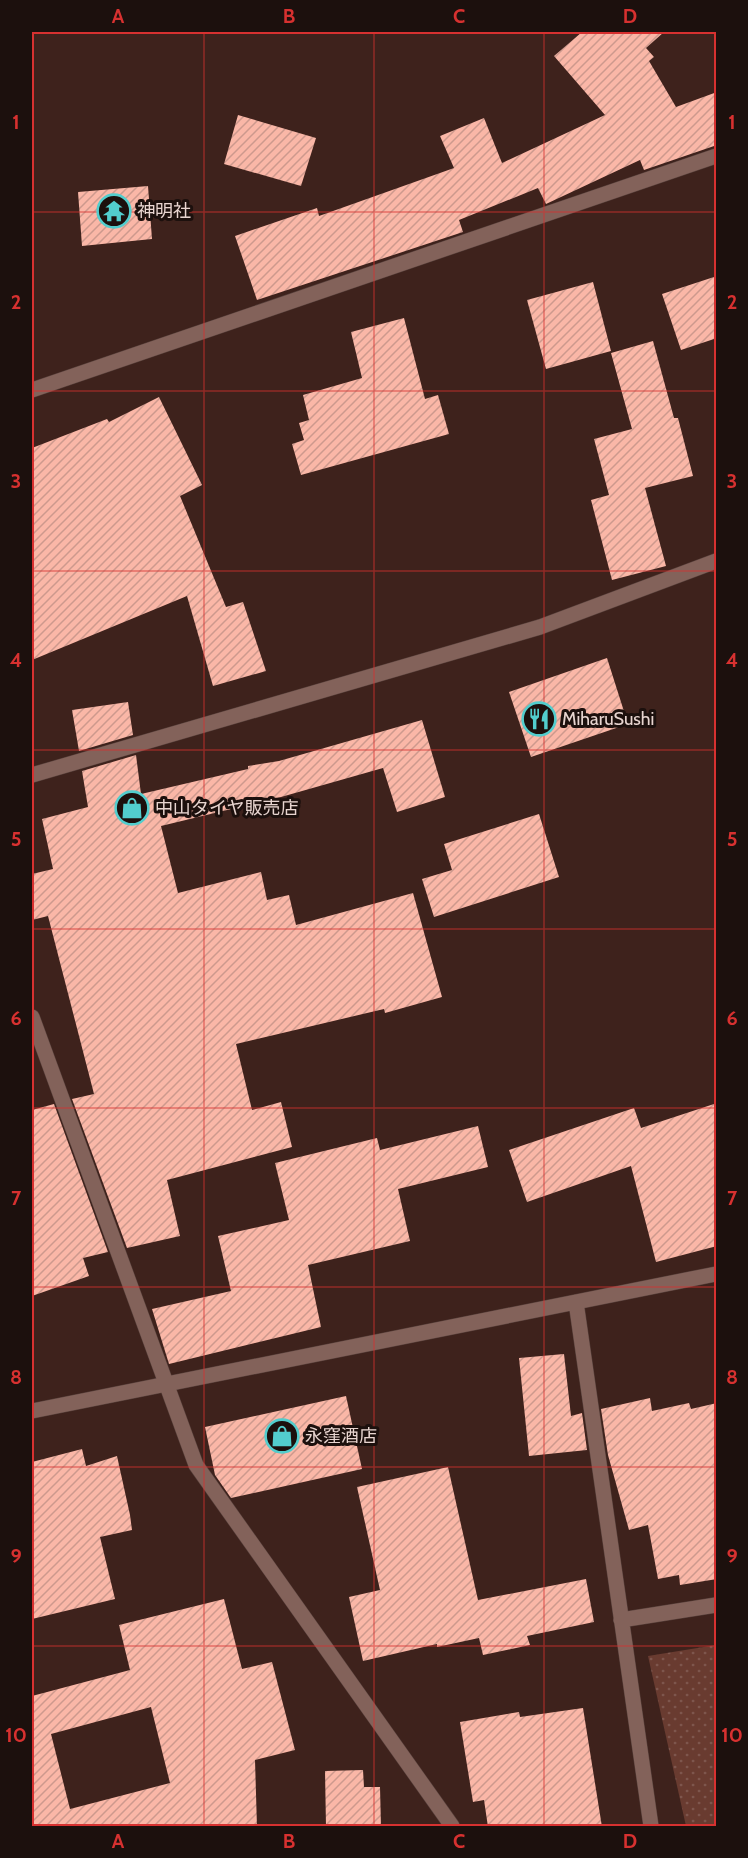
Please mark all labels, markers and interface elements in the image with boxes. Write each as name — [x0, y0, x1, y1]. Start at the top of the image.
text: A — [112, 4, 125, 28]
text: B — [283, 4, 295, 28]
text: C — [453, 4, 465, 28]
text: D — [623, 4, 637, 28]
text: 1 — [12, 110, 20, 134]
text: 1 — [728, 110, 736, 134]
temple icon: 神明社 — [96, 193, 132, 229]
place label: 神明社 — [137, 200, 191, 222]
text: 2 — [11, 290, 21, 314]
text: 2 — [727, 290, 737, 314]
text: 3 — [11, 469, 21, 493]
text: 3 — [727, 469, 737, 493]
text: 4 — [10, 648, 22, 672]
text: 4 — [726, 648, 738, 672]
restaurant icon: MiharuSushi — [521, 701, 557, 737]
place label: MiharuSushi — [562, 708, 654, 730]
shop icon: 中山タイヤ販売店 — [114, 790, 150, 826]
place label: 中山タイヤ販売店 — [155, 797, 298, 819]
text: 5 — [11, 827, 21, 851]
text: 5 — [727, 827, 737, 851]
text: 6 — [10, 1006, 22, 1030]
text: 6 — [726, 1006, 738, 1030]
text: 7 — [11, 1186, 22, 1210]
text: 7 — [727, 1186, 738, 1210]
text: 8 — [10, 1365, 22, 1389]
text: 8 — [726, 1365, 738, 1389]
shop icon: 永窪酒店 — [264, 1418, 300, 1454]
place label: 永窪酒店 — [305, 1425, 377, 1447]
text: 9 — [10, 1544, 22, 1568]
text: 9 — [726, 1544, 738, 1568]
text: 10 — [5, 1723, 27, 1747]
text: 10 — [721, 1723, 743, 1747]
text: A — [112, 1829, 125, 1853]
text: B — [283, 1829, 295, 1853]
text: C — [453, 1829, 465, 1853]
text: D — [623, 1829, 637, 1853]

